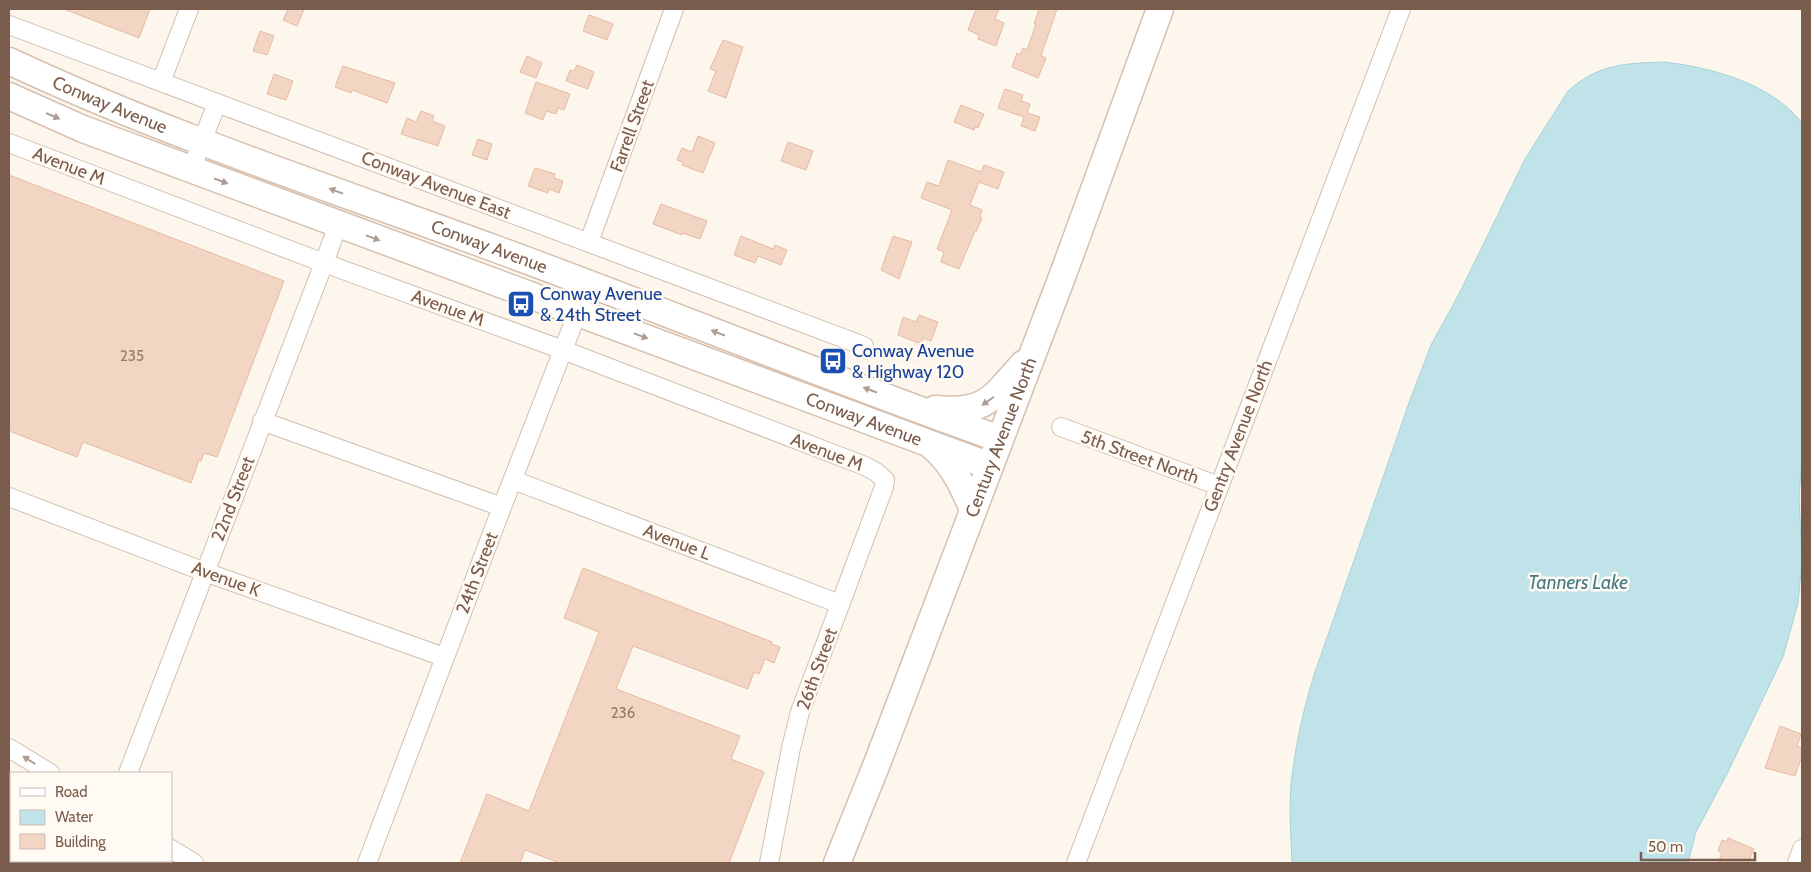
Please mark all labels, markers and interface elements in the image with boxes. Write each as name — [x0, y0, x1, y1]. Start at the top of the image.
street label: Conway Avenue — [49, 71, 170, 138]
street label: Farrell Street — [605, 77, 659, 175]
one-way arrow — [46, 113, 60, 121]
street label: Avenue M — [30, 142, 108, 190]
street label: Conway Avenue East — [358, 146, 514, 224]
one-way arrow — [214, 177, 229, 185]
one-way arrow — [328, 187, 343, 195]
street label: Conway Avenue — [428, 215, 550, 278]
one-way arrow — [366, 234, 381, 242]
place label: Conway Avenue & 24th Street — [540, 283, 662, 326]
street label: Avenue M — [409, 285, 487, 331]
bus stop icon: Conway Avenue & 24th Street — [506, 289, 536, 319]
one-way arrow — [710, 329, 725, 337]
one-way arrow — [633, 333, 648, 340]
place label: Conway Avenue & Highway 120 — [852, 340, 974, 383]
bus stop icon: Conway Avenue & Highway 120 — [818, 346, 848, 376]
house number: 235 — [120, 347, 144, 365]
street label: Century Avenue North — [961, 354, 1041, 521]
street label: Gentry Avenue North — [1199, 357, 1277, 515]
one-way arrow — [863, 386, 877, 394]
street label: Conway Avenue — [803, 388, 925, 451]
one-way arrow — [982, 395, 995, 406]
street label: 5th Street North — [1078, 425, 1202, 489]
street label: Avenue M — [788, 428, 866, 476]
street label: 22nd Street — [207, 453, 259, 545]
street label: Avenue L — [640, 519, 714, 565]
street label: 24th Street — [451, 529, 503, 617]
street label: Avenue K — [189, 556, 264, 602]
water label: Tanners Lake — [1528, 571, 1628, 594]
street label: 26th Street — [792, 625, 842, 713]
house number: 236 — [611, 704, 635, 722]
one-way arrow — [23, 756, 36, 765]
legend — [10, 772, 172, 862]
text: Road — [55, 783, 88, 801]
text: Water — [55, 808, 93, 826]
scale bar — [1641, 830, 1755, 862]
text: Building — [55, 833, 106, 851]
text: 50 m — [1648, 838, 1683, 856]

